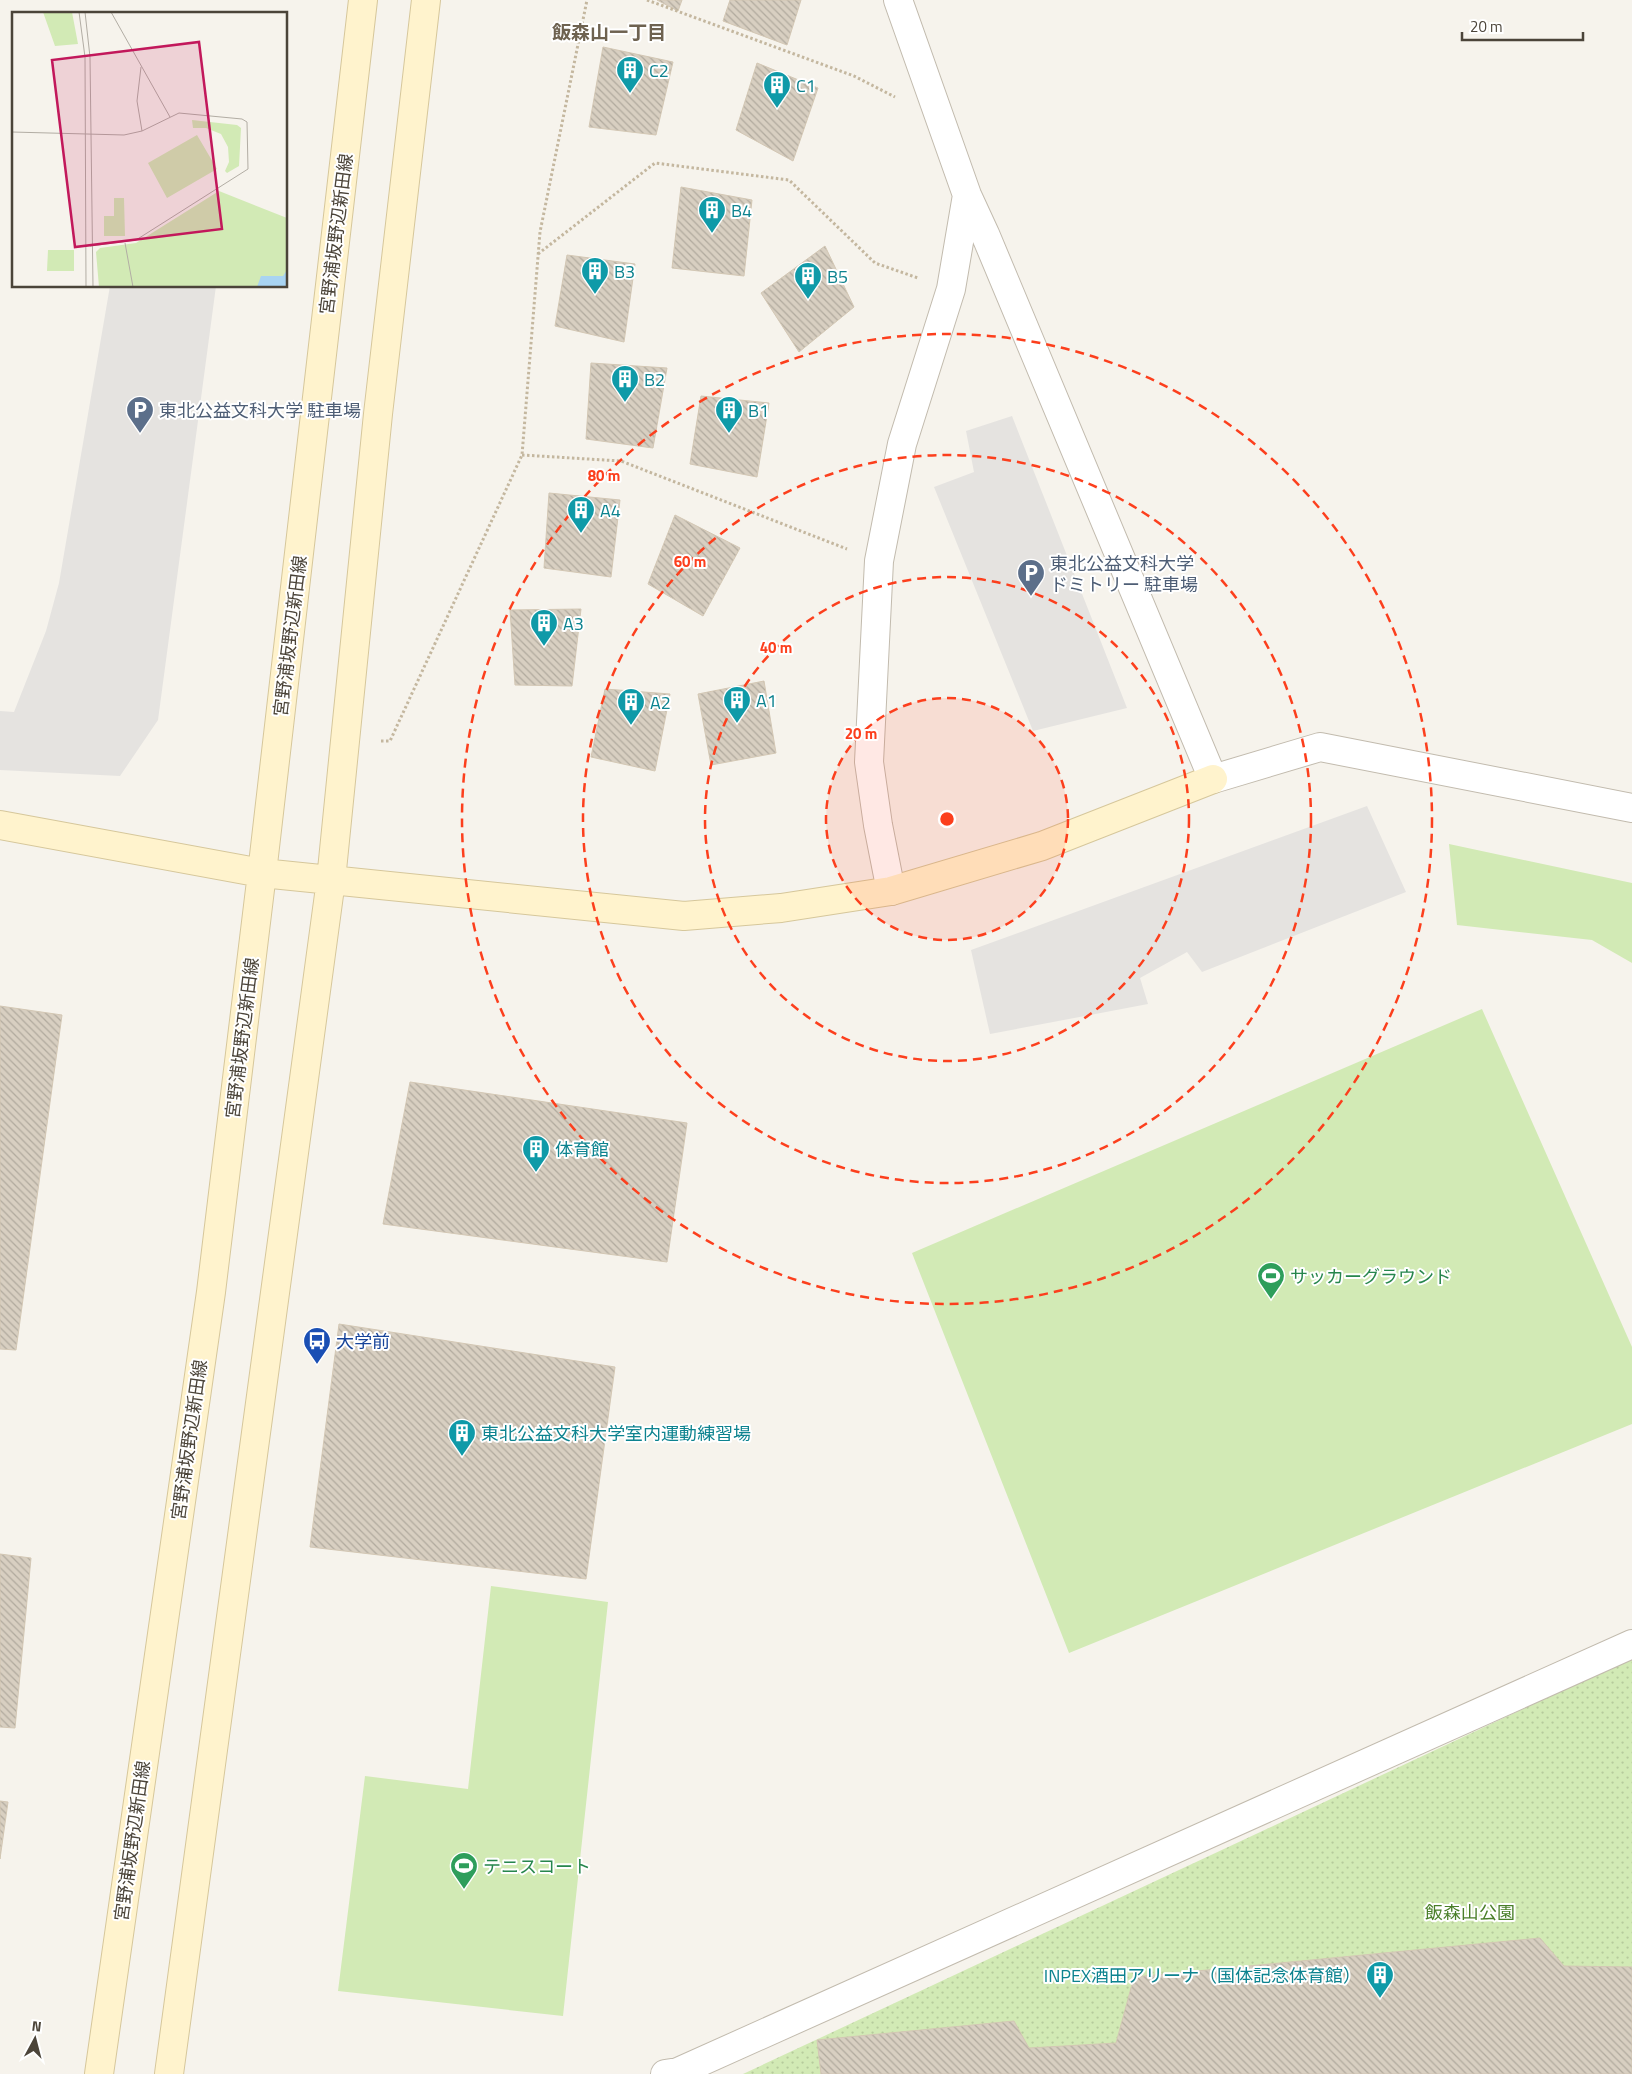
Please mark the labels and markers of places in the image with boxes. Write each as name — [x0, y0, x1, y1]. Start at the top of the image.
building icon: C2 — [615, 55, 645, 94]
place label: C2 — [649, 57, 669, 84]
building icon: C1 — [762, 70, 792, 109]
place label: C1 — [796, 72, 816, 99]
building icon: B4 — [697, 195, 727, 234]
place label: B4 — [731, 197, 752, 224]
building icon: B3 — [580, 256, 610, 295]
place label: B3 — [614, 258, 635, 285]
building icon: B5 — [793, 261, 823, 300]
place label: B5 — [827, 263, 848, 290]
building icon: B2 — [610, 364, 640, 403]
place label: B2 — [644, 366, 665, 393]
parking icon: 東北公益文科大学 駐車場 — [125, 395, 155, 434]
building icon: B1 — [714, 395, 744, 434]
place label: 東北公益文科大学 駐車場 — [159, 397, 361, 424]
place label: B1 — [748, 397, 769, 424]
building icon: A4 — [566, 495, 596, 534]
place label: A4 — [600, 497, 621, 524]
place label: 東北公益文科大学 ドミトリー 駐車場 — [1050, 550, 1198, 598]
parking icon: 東北公益文科大学 ドミトリー 駐車場 — [1016, 558, 1046, 597]
building icon: A3 — [529, 608, 559, 647]
place label: A3 — [563, 610, 584, 637]
building icon: A1 — [722, 685, 752, 724]
building icon: A2 — [616, 687, 646, 726]
place label: A1 — [756, 687, 777, 714]
place label: A2 — [650, 689, 671, 716]
centre of rings — [938, 810, 956, 828]
building icon: 体育館 — [521, 1134, 551, 1173]
place label: 体育館 — [555, 1136, 609, 1163]
sports icon: サッカーグラウンド — [1256, 1261, 1286, 1300]
place label: サッカーグラウンド — [1290, 1263, 1452, 1290]
bus stop icon: 大学前 — [302, 1326, 332, 1365]
place label: 大学前 — [336, 1328, 390, 1355]
building icon: 東北公益文科大学室内運動練習場 — [447, 1418, 477, 1457]
place label: 東北公益文科大学室内運動練習場 — [481, 1420, 751, 1447]
sports icon: テニスコート — [449, 1851, 479, 1890]
place label: テニスコート — [483, 1853, 591, 1880]
building icon: INPEX酒田アリーナ（国体記念体育館） — [1365, 1960, 1395, 1999]
place label: INPEX酒田アリーナ（国体記念体育館） — [1044, 1962, 1361, 1989]

